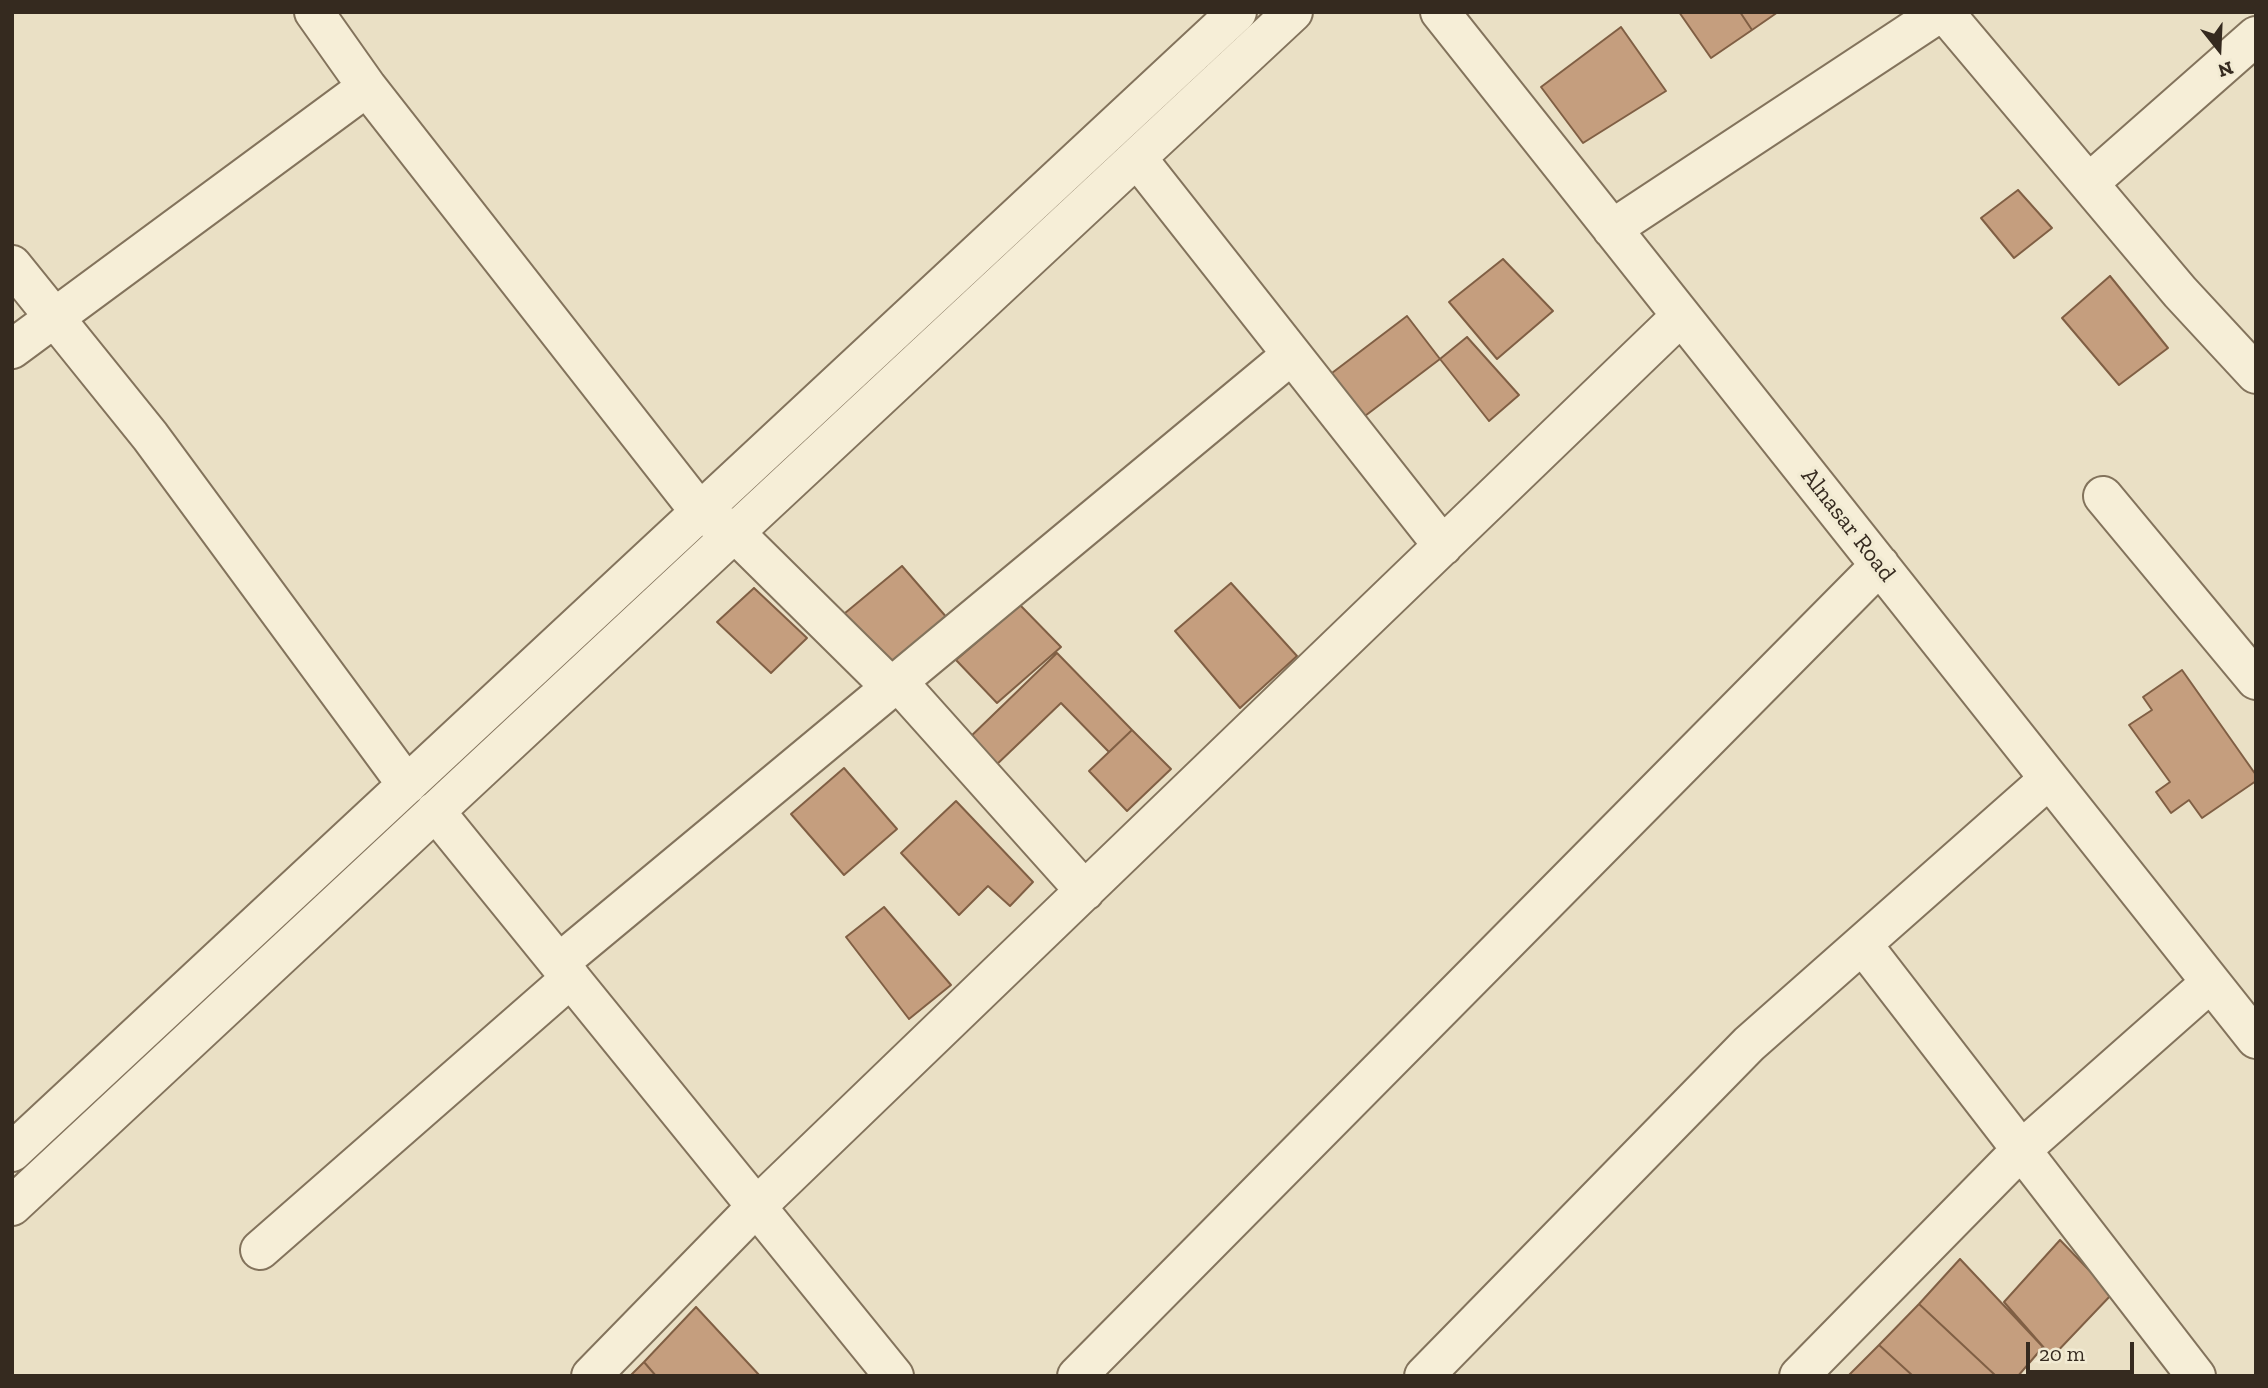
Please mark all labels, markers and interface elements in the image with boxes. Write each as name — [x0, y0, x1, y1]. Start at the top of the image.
north arrow — [2184, 14, 2254, 84]
text: N — [2215, 56, 2236, 83]
street label: Alnasar Road — [1795, 462, 1901, 588]
scale bar — [2030, 1328, 2138, 1372]
text: 20 m — [2039, 1341, 2085, 1366]

